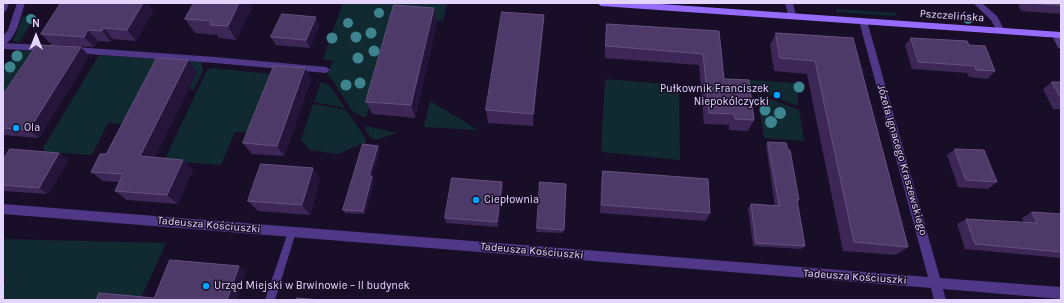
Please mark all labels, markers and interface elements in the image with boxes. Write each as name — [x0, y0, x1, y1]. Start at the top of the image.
street label: Pszczelińska — [919, 7, 985, 25]
north arrow — [16, 16, 56, 56]
text: N — [32, 17, 40, 30]
place label: Pułkownik Franciszek Niepokólczycki — [660, 82, 769, 108]
street label: Józefa Ignacego Kraszewskiego — [874, 83, 930, 237]
marker: Pułkownik Franciszek Niepokólczycki — [772, 90, 782, 100]
place label: Ola — [24, 121, 40, 135]
marker: Ola — [11, 123, 21, 133]
place label: Ciepłownia — [484, 193, 539, 207]
marker: Ciepłownia — [471, 195, 481, 205]
street label: Tadeusza Kościuszki — [157, 214, 261, 236]
street label: Tadeusza Kościuszki — [480, 240, 584, 262]
street label: Tadeusza Kościuszki — [803, 267, 907, 287]
place label: Urząd Miejski w Brwinowie – II budynek — [214, 279, 410, 293]
marker: Urząd Miejski w Brwinowie – II budynek — [201, 281, 211, 291]

